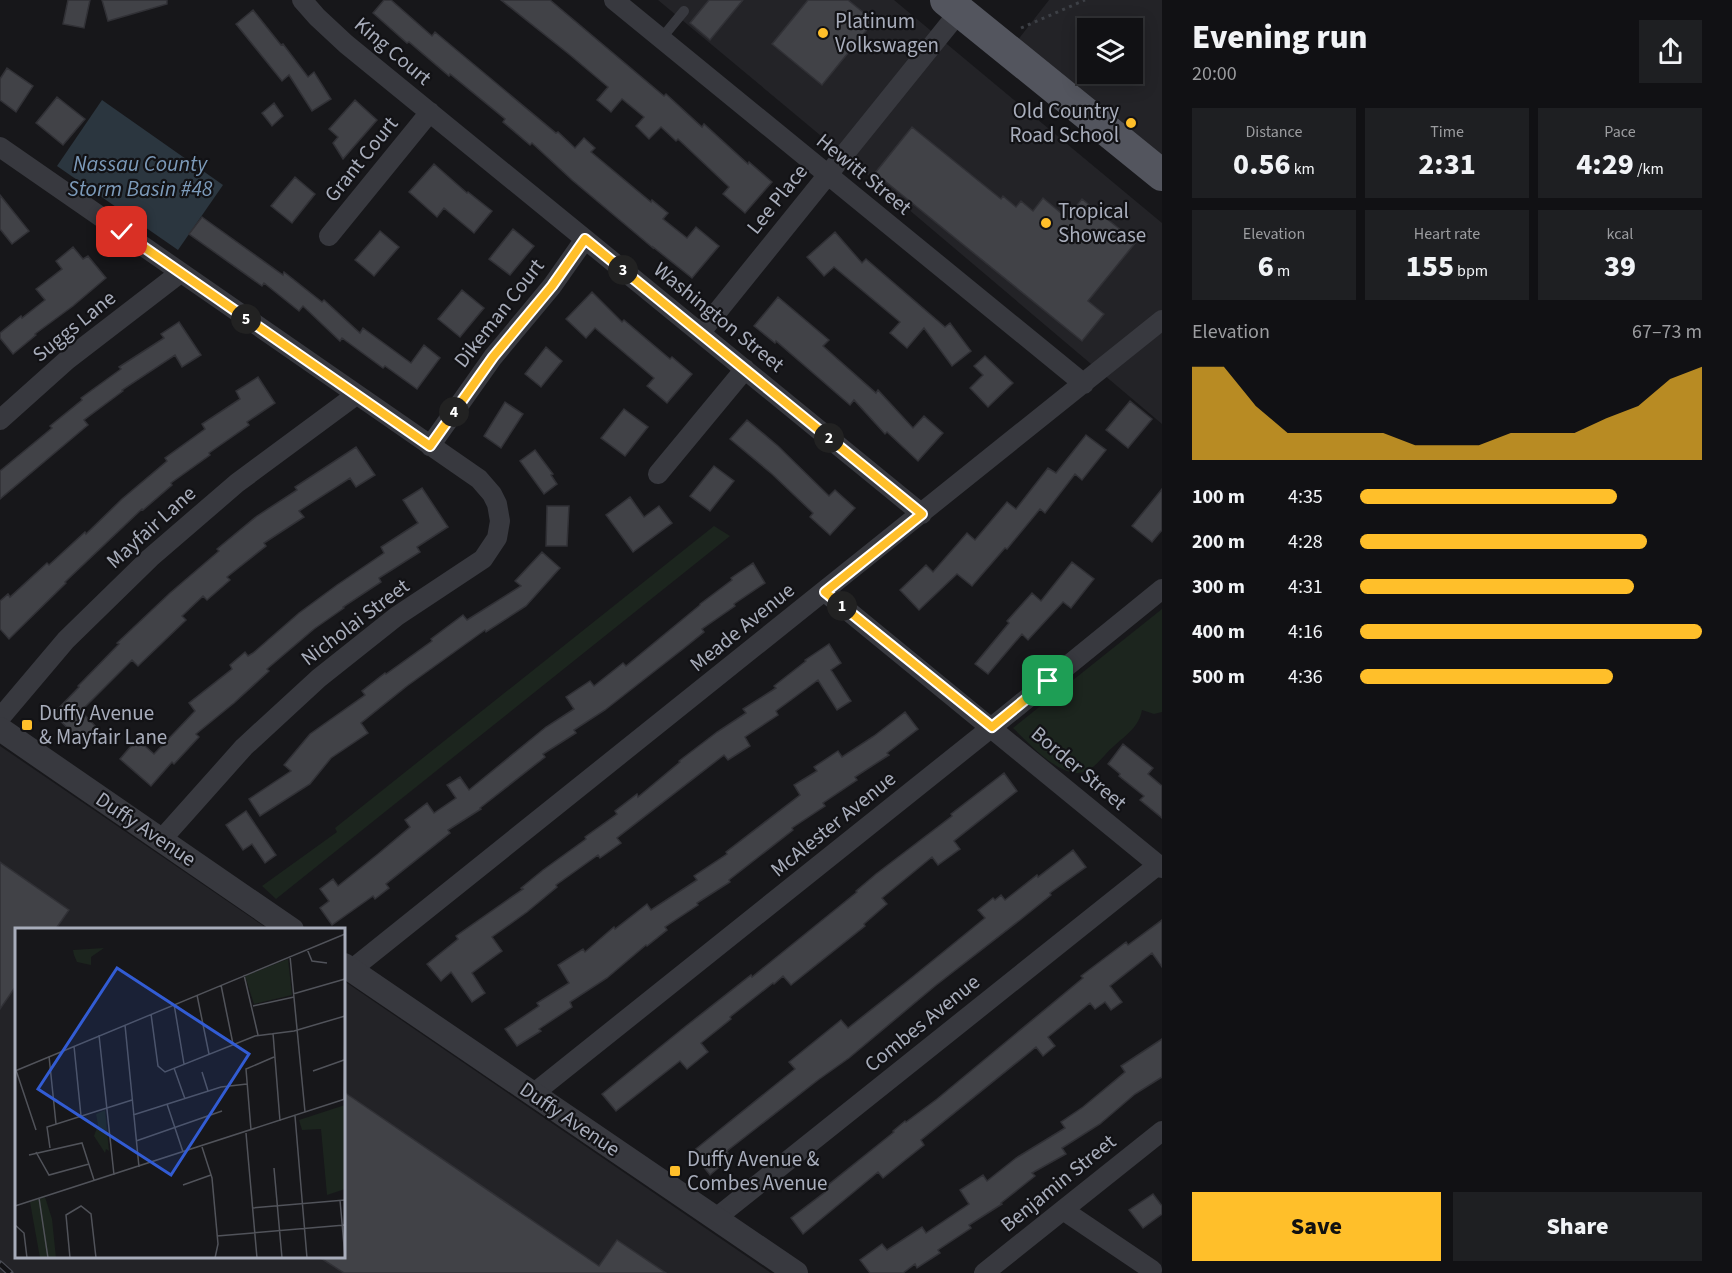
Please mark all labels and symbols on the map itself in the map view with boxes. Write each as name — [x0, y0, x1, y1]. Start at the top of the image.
place label: Platinum Volkswagen — [835, 6, 939, 60]
street label: King Court — [348, 10, 438, 92]
marker: Platinum Volkswagen — [816, 26, 830, 40]
place label: Old Country Road School — [1009, 96, 1119, 150]
street label: Grant Court — [317, 110, 405, 208]
marker: Old Country Road School — [1124, 116, 1138, 130]
street label: Hewitt Street — [810, 126, 918, 222]
water label: Nassau County Storm Basin #48 — [68, 148, 213, 205]
street label: Lee Place — [739, 158, 815, 240]
place label: Tropical Showcase — [1058, 196, 1146, 250]
pin — [96, 206, 147, 257]
marker: Tropical Showcase — [1039, 216, 1053, 230]
street label: Dikeman Court — [447, 252, 551, 374]
pin: 3 — [608, 255, 638, 285]
street label: Washington Street — [647, 255, 791, 379]
street label: Suggs Lane — [26, 283, 122, 369]
pin: 5 — [231, 304, 261, 334]
pin: 4 — [439, 397, 469, 427]
pin: 2 — [814, 423, 844, 453]
street label: Mayfair Lane — [100, 479, 202, 575]
street label: Nicholai Street — [294, 571, 416, 673]
street label: Meade Avenue — [683, 575, 801, 679]
pin: 1 — [827, 591, 857, 621]
pin — [1022, 655, 1073, 706]
place label: Duffy Avenue & Mayfair Lane — [39, 698, 167, 752]
marker: Duffy Avenue & Mayfair Lane — [20, 718, 34, 732]
street label: Border Street — [1025, 719, 1133, 817]
street label: McAlester Avenue — [764, 764, 902, 884]
street label: Duffy Avenue — [90, 784, 202, 874]
inset map — [15, 928, 345, 1258]
street label: Combes Avenue — [858, 967, 986, 1079]
street label: Duffy Avenue — [514, 1074, 626, 1164]
street label: Benjamin Street — [994, 1127, 1122, 1239]
place label: Duffy Avenue & Combes Avenue — [687, 1144, 828, 1198]
marker: Duffy Avenue & Combes Avenue — [668, 1164, 682, 1178]

